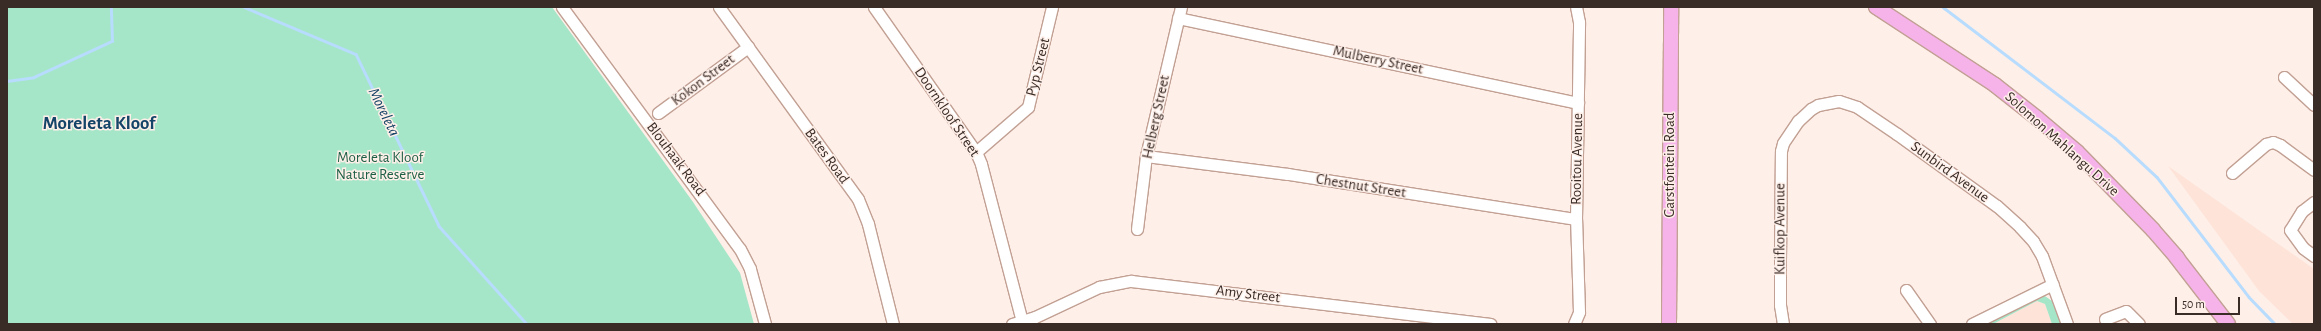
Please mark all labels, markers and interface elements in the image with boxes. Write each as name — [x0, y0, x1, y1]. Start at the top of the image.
street label: Pyp Street — [1022, 36, 1054, 98]
street label: Mulberry Street — [1331, 42, 1425, 78]
street label: Kokon Street — [668, 50, 738, 110]
street label: Doornkloof Street — [910, 64, 984, 160]
street label: Helberg Street — [1138, 73, 1174, 161]
water label: Moreleta — [364, 85, 404, 139]
street label: Solomon Mahlangu Drive — [2001, 88, 2123, 200]
street label: Garstfontein Road — [1661, 112, 1679, 218]
district label: Moreleta Kloof — [43, 113, 155, 135]
street label: Rooitou Avenue — [1567, 113, 1587, 205]
street label: Blouhaak Road — [642, 119, 710, 199]
street label: Bates Road — [801, 125, 853, 187]
street label: Sunbird Avenue — [1907, 138, 1993, 206]
park label: Moreleta Kloof Nature Reserve — [336, 148, 424, 183]
street label: Chestnut Street — [1315, 170, 1407, 202]
street label: Kuifkop Avenue — [1771, 183, 1789, 275]
street label: Amy Street — [1215, 281, 1281, 307]
scale bar — [2177, 289, 2242, 315]
text: 50 m — [2182, 298, 2205, 310]

